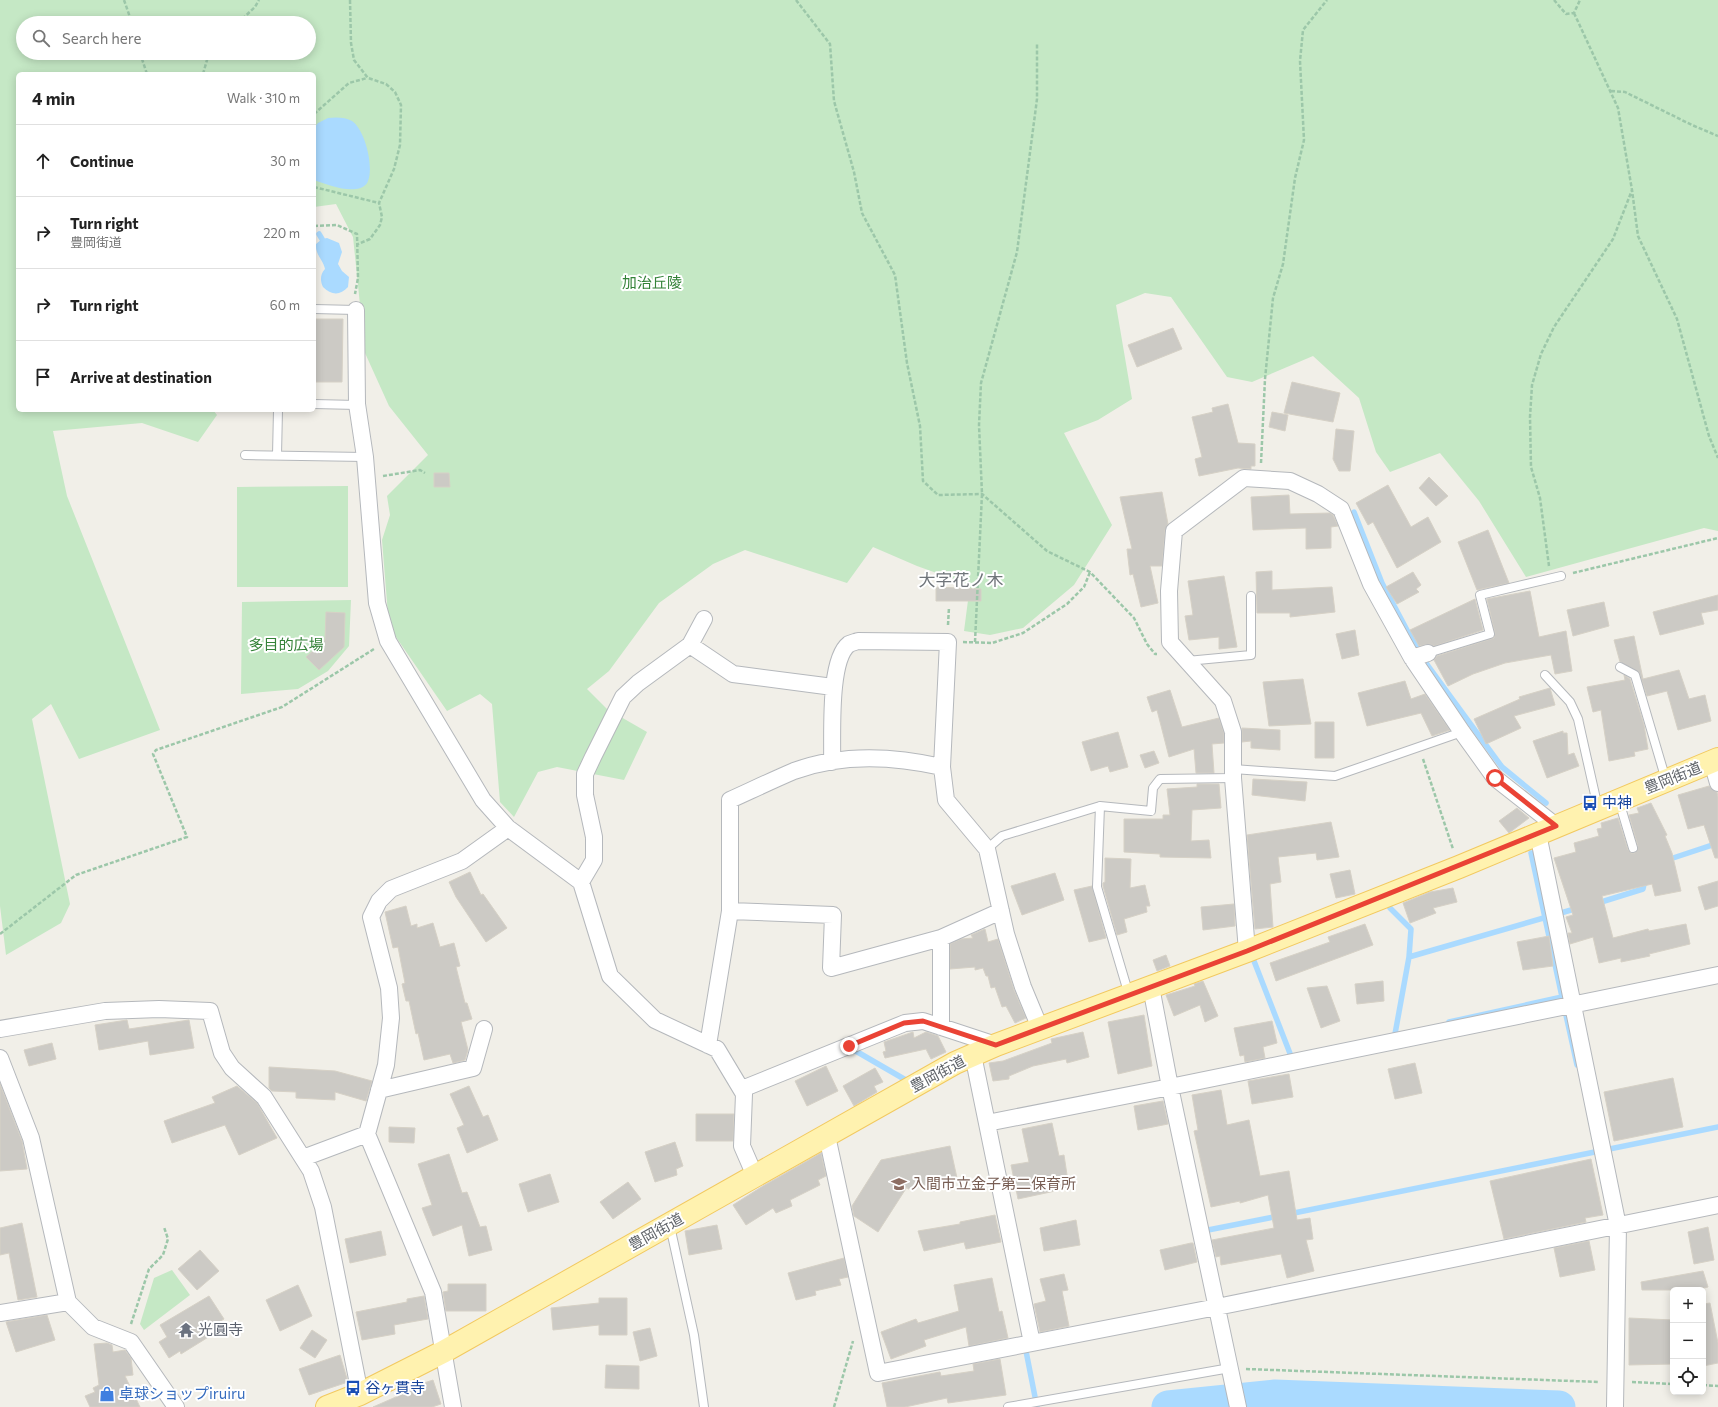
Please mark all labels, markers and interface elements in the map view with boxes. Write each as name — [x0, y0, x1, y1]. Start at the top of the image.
search box — [16, 16, 316, 60]
icon: search — [30, 27, 52, 49]
text: Search here — [62, 29, 141, 47]
text: 4 min — [32, 88, 75, 109]
text: Walk · 310 m — [227, 90, 300, 106]
icon: ahead — [32, 150, 54, 172]
text: Continue — [70, 152, 134, 170]
text: 30 m — [270, 153, 300, 169]
text: Turn right — [70, 214, 139, 232]
icon: right — [32, 222, 54, 244]
text: 220 m — [263, 225, 300, 241]
text: 豊岡街道 — [70, 234, 122, 250]
park label: 加治丘陵 — [622, 273, 682, 291]
icon: right — [32, 294, 54, 316]
text: Turn right — [70, 296, 139, 314]
text: 60 m — [270, 297, 300, 313]
icon: arrive — [32, 366, 54, 388]
text: Arrive at destination — [70, 368, 212, 386]
district label: 大字花ノ木 — [919, 569, 1004, 590]
park label: 多目的広場 — [248, 635, 324, 653]
street label: 豊岡街道 — [1641, 757, 1704, 797]
route start — [1486, 769, 1504, 787]
place label: 中神 — [1602, 793, 1632, 811]
bus stop icon: 中神 — [1581, 794, 1599, 812]
route end — [840, 1037, 858, 1055]
street label: 豊岡街道 — [907, 1051, 968, 1095]
place label: 入間市立金子第二保育所 — [911, 1174, 1076, 1192]
school or university icon: 入間市立金子第二保育所 — [890, 1175, 908, 1193]
street label: 豊岡街道 — [625, 1209, 686, 1254]
map controls — [1670, 1287, 1706, 1395]
button: + — [1670, 1287, 1706, 1323]
place label: 光圓寺 — [198, 1320, 243, 1338]
temple icon: 光圓寺 — [177, 1321, 195, 1339]
button: − — [1670, 1323, 1706, 1359]
button: locate — [1670, 1359, 1706, 1395]
place label: 谷ヶ貫寺 — [365, 1378, 425, 1396]
bus stop icon: 谷ヶ貫寺 — [344, 1379, 362, 1397]
place label: 卓球ショップiruiru — [119, 1384, 245, 1402]
shop icon: 卓球ショップiruiru — [98, 1385, 116, 1403]

